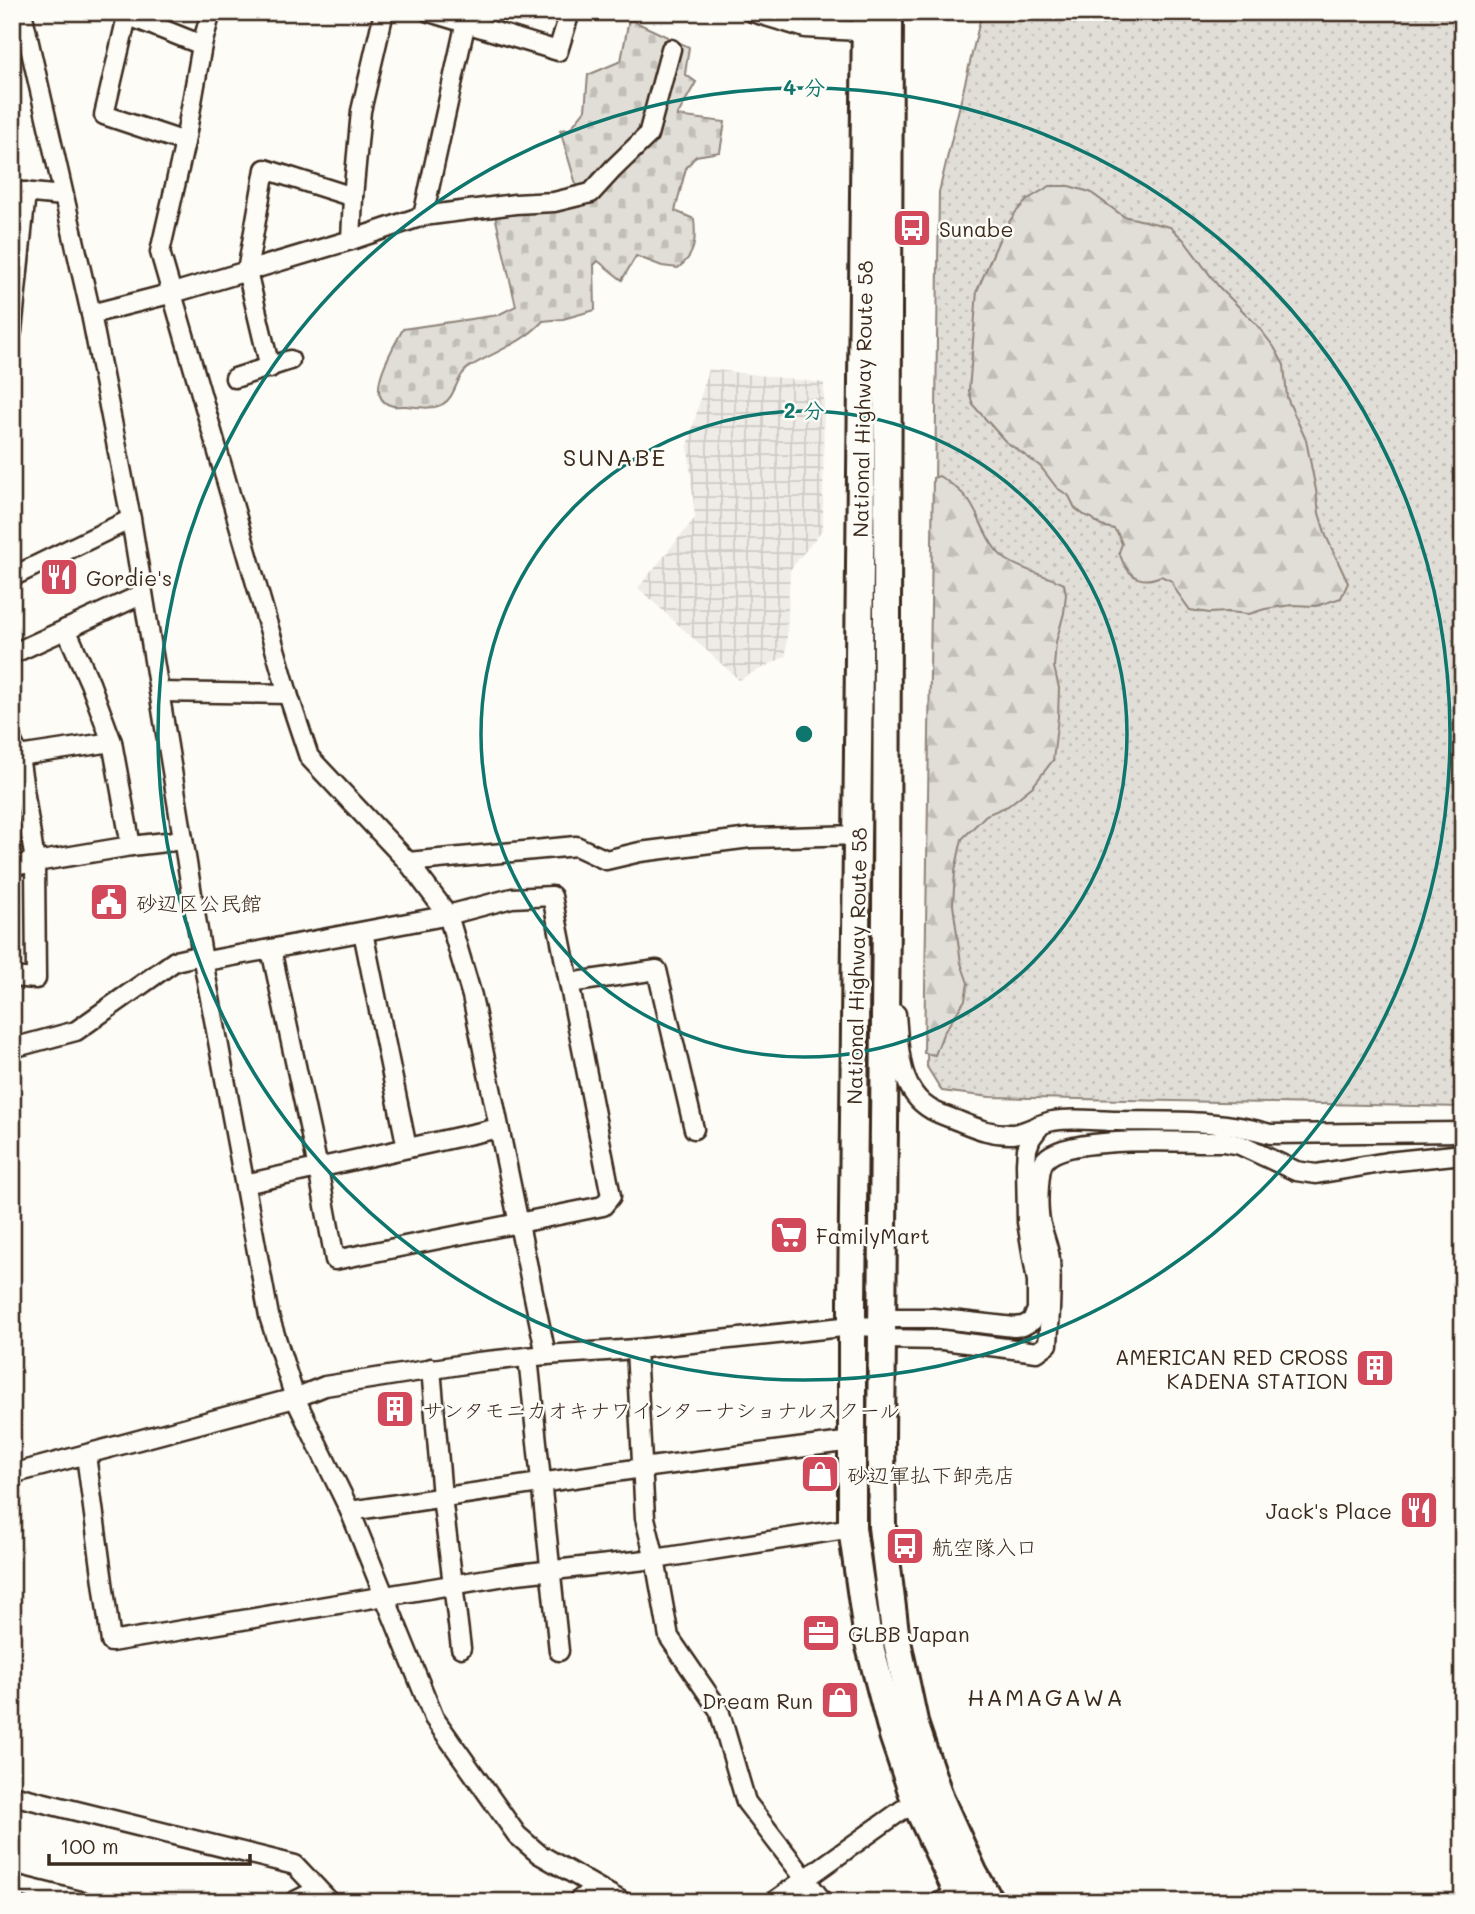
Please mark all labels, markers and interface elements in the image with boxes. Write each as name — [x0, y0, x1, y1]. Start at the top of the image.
text: 4 分 — [783, 73, 825, 100]
bus stop icon: Sunabe — [891, 207, 933, 249]
place label: Sunabe — [939, 215, 1013, 242]
street label: National Highway Route 58 — [846, 260, 878, 538]
text: 2 分 — [784, 396, 824, 423]
district label: SUNABE — [563, 441, 667, 472]
restaurant icon: Gordie's — [38, 556, 80, 598]
place label: Gordie's — [86, 564, 172, 591]
centre of rings — [792, 722, 816, 746]
street label: National Highway Route 58 — [840, 827, 872, 1105]
public building icon: 砂辺区公民館 — [88, 881, 130, 923]
place label: 砂辺区公民館 — [136, 889, 262, 916]
supermarket icon: FamilyMart — [768, 1214, 810, 1256]
place label: FamilyMart — [816, 1222, 930, 1249]
place label: AMERICAN RED CROSS KADENA STATION — [1115, 1343, 1348, 1394]
building icon: AMERICAN RED CROSS KADENA STATION — [1354, 1347, 1396, 1389]
building icon: サンタモニカオキナワインターナショナルスクール — [374, 1388, 416, 1430]
place label: サンタモニカオキナワインターナショナルスクール — [422, 1396, 900, 1423]
shop icon: 砂辺軍払下卸売店 — [799, 1453, 841, 1495]
place label: 砂辺軍払下卸売店 — [847, 1461, 1015, 1488]
restaurant icon: Jack's Place — [1398, 1489, 1440, 1531]
place label: Jack's Place — [1266, 1497, 1392, 1524]
bus stop icon: 航空隊入口 — [884, 1525, 926, 1567]
place label: 航空隊入口 — [932, 1533, 1037, 1560]
office icon: GLBB Japan — [800, 1612, 842, 1654]
place label: GLBB Japan — [848, 1620, 970, 1647]
shop icon: Dream Run — [819, 1679, 861, 1721]
district label: HAMAGAWA — [967, 1681, 1125, 1712]
place label: Dream Run — [702, 1687, 813, 1714]
scale bar — [49, 1823, 250, 1867]
text: 100 m — [60, 1832, 119, 1859]

